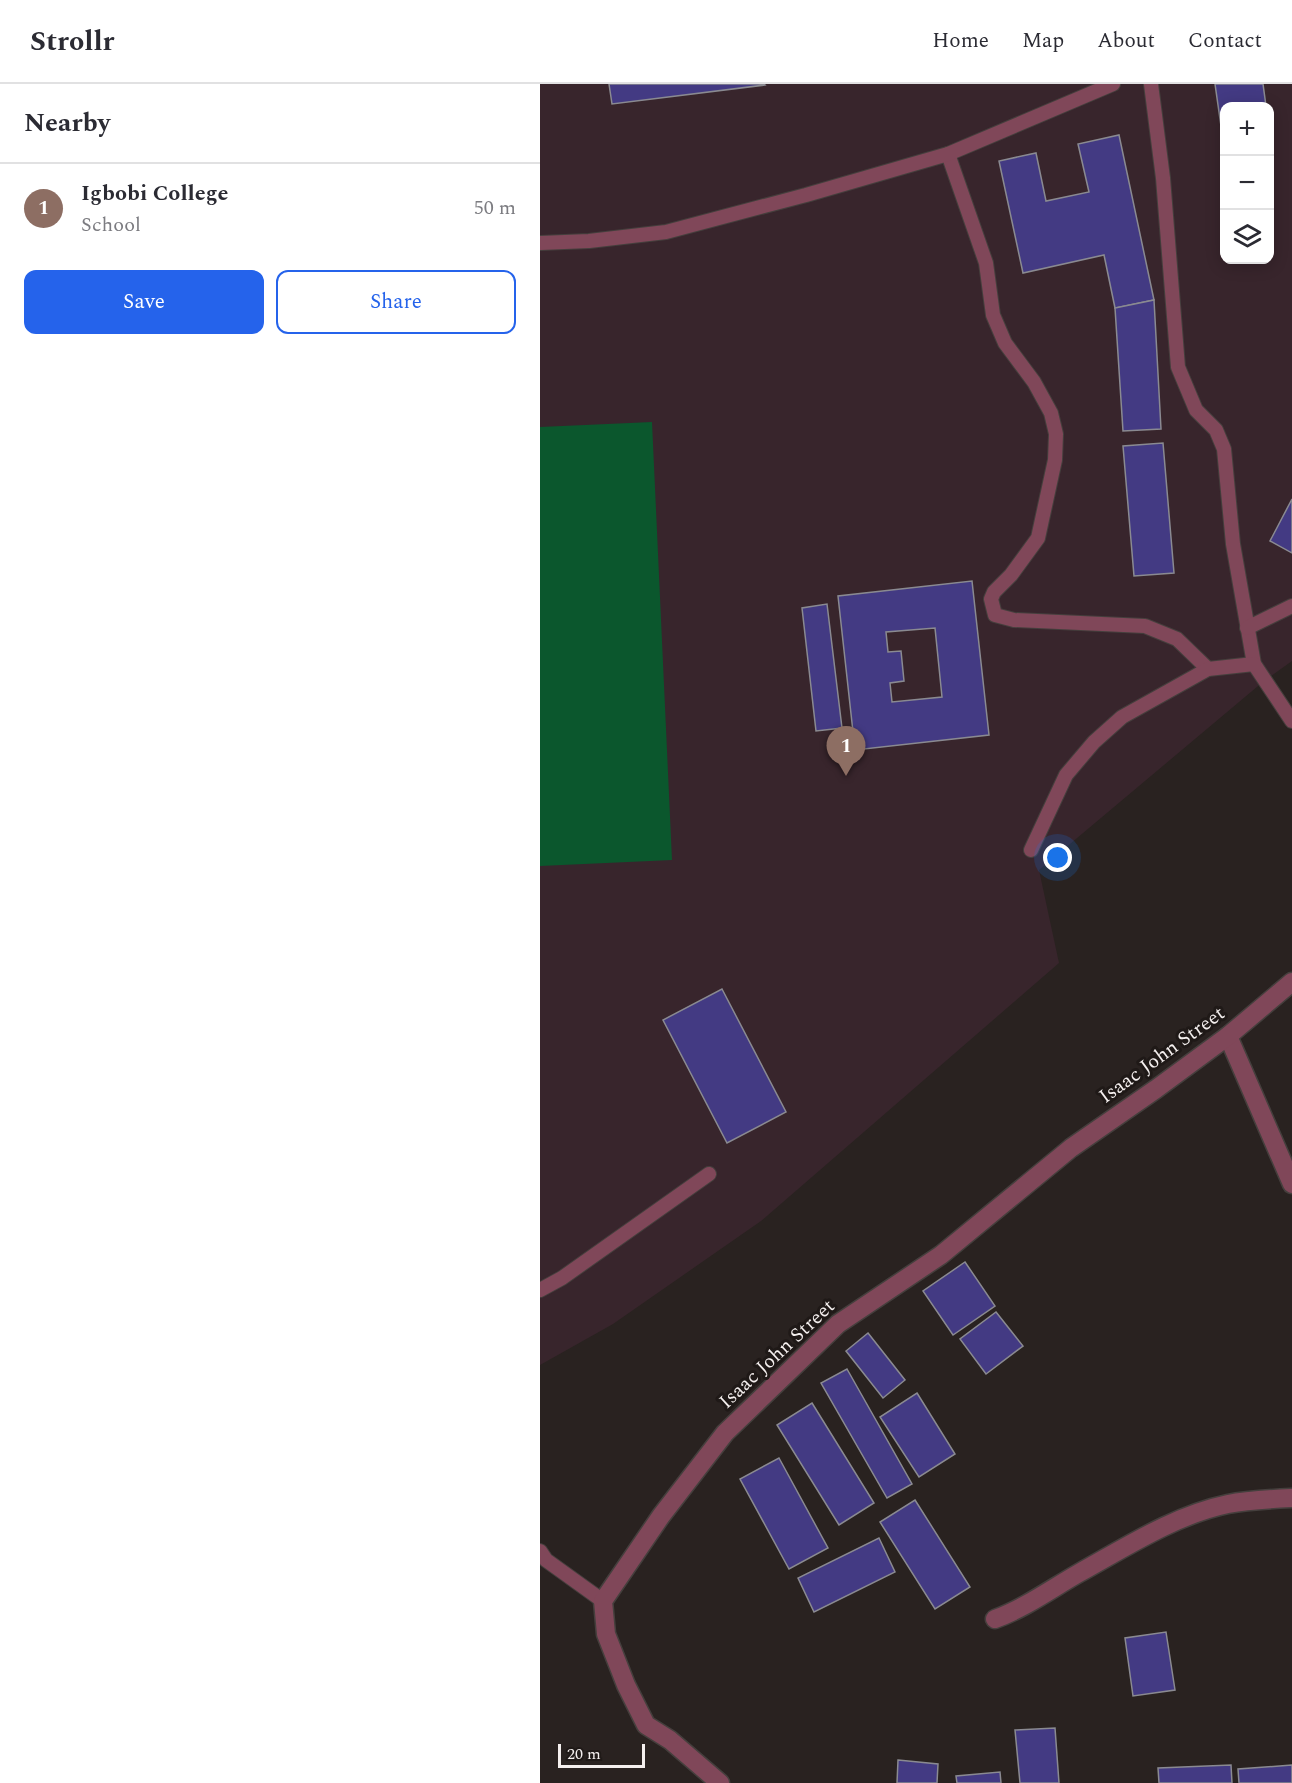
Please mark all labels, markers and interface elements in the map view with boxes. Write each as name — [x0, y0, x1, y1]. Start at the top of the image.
text: Strollr — [30, 20, 114, 63]
text: Home — [932, 25, 989, 57]
text: Map — [1022, 25, 1064, 57]
text: About — [1097, 25, 1155, 57]
text: Contact — [1188, 25, 1262, 57]
map controls — [1220, 102, 1274, 264]
button: + — [1220, 102, 1274, 156]
text: Nearby — [24, 103, 110, 143]
button: − — [1220, 156, 1274, 210]
text: Igbobi College — [81, 177, 228, 210]
text: 1 — [38, 193, 49, 223]
text: 50 m — [474, 193, 516, 223]
text: School — [81, 210, 141, 240]
button: layers — [1220, 210, 1274, 264]
button: Save — [24, 270, 264, 334]
button: Share — [276, 270, 516, 334]
pin: 1 — [826, 726, 866, 776]
your location — [1043, 843, 1072, 872]
street label: Isaac John Street — [1093, 999, 1231, 1111]
street label: Isaac John Street — [712, 1292, 842, 1416]
scale bar — [558, 1741, 645, 1768]
text: 20 m — [567, 1742, 601, 1766]

